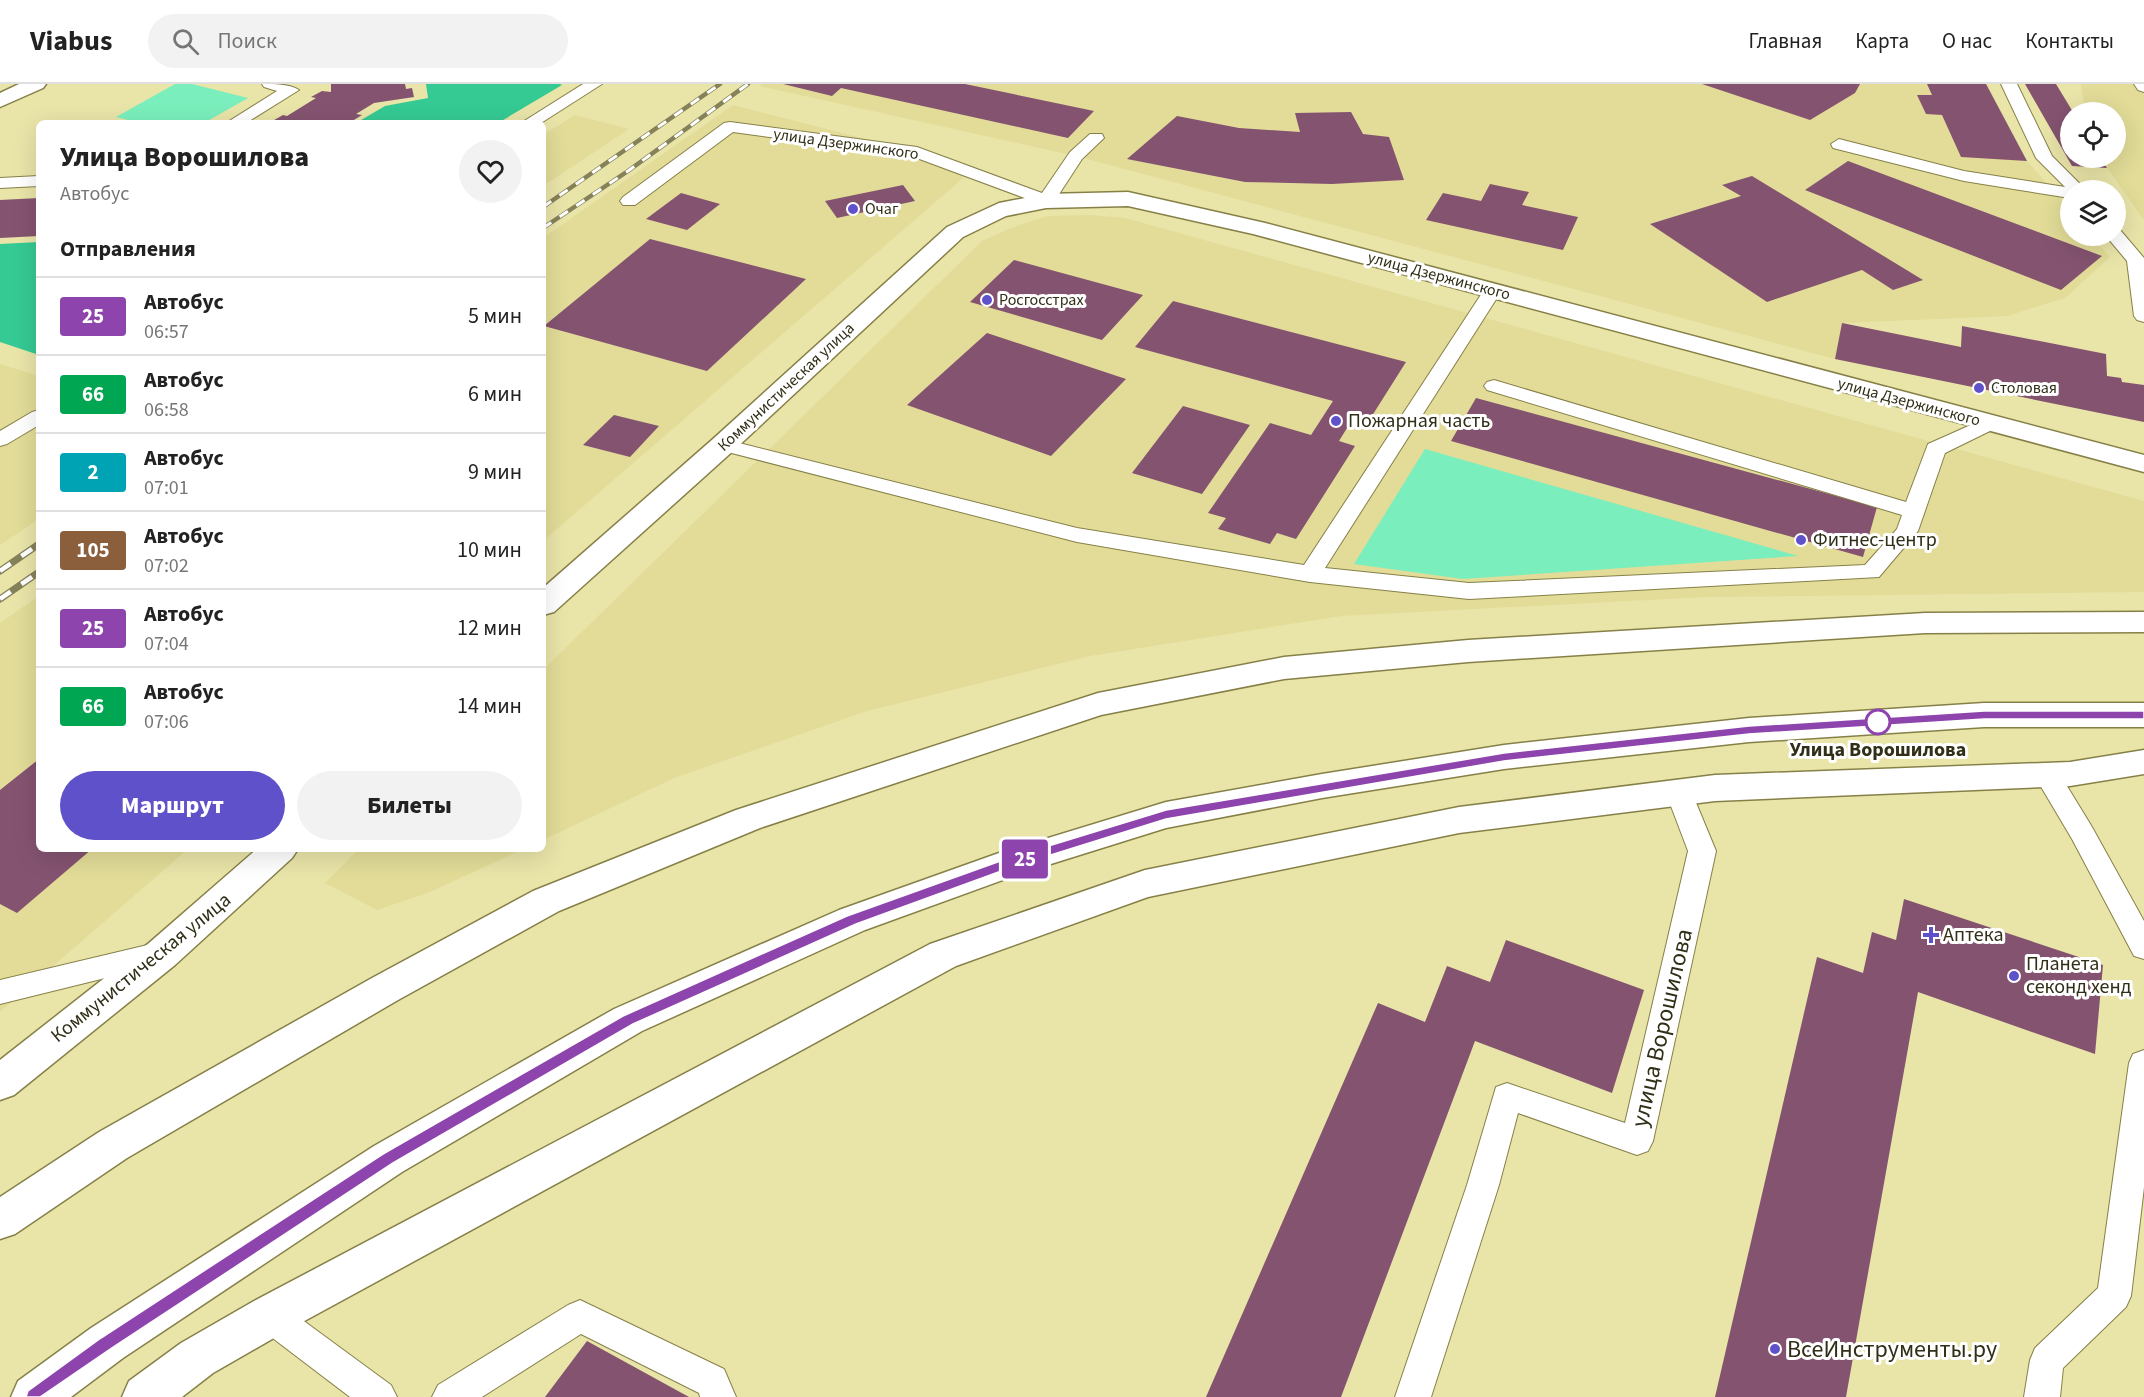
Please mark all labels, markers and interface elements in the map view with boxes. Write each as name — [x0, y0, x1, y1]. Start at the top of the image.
search box — [148, 14, 568, 68]
text: Viabus — [30, 21, 112, 61]
icon: search — [169, 25, 202, 58]
text: Поиск — [217, 25, 277, 57]
text: Главная — [1749, 26, 1822, 56]
text: Карта — [1855, 26, 1909, 56]
text: О нас — [1942, 26, 1992, 56]
text: Контакты — [2025, 26, 2114, 56]
map controls — [2060, 102, 2126, 246]
button: locate — [2060, 102, 2126, 168]
street label: улица Дзержинского — [772, 123, 920, 165]
text: Улица Ворошилова — [60, 137, 309, 177]
button: heart — [459, 140, 522, 203]
text: Автобус — [60, 180, 129, 208]
button: layers — [2060, 180, 2126, 246]
place label: Очаг — [865, 198, 899, 220]
marker: Очаг — [846, 202, 860, 216]
text: Отправления — [60, 233, 196, 265]
street label: улица Дзержинского — [1365, 246, 1513, 306]
text: Автобус — [144, 286, 224, 318]
place label: Росгосстрах — [999, 289, 1084, 311]
marker: Росгосстрах — [980, 293, 994, 307]
text: 5 мин — [468, 300, 522, 332]
text: 25 — [82, 301, 104, 331]
text: 06:57 — [144, 318, 189, 346]
street label: Коммунистическая улица — [713, 318, 859, 456]
text: Автобус — [144, 364, 224, 396]
street label: улица Дзержинского — [1835, 372, 1983, 432]
place label: Столовая — [1991, 377, 2057, 399]
text: 6 мин — [468, 378, 522, 410]
text: 66 — [82, 379, 104, 409]
marker: Столовая — [1972, 381, 1986, 395]
text: 06:58 — [144, 396, 189, 424]
place label: Пожарная часть — [1348, 407, 1490, 435]
marker: Пожарная часть — [1329, 414, 1343, 428]
text: Автобус — [144, 442, 224, 474]
text: 9 мин — [468, 456, 522, 488]
text: 2 — [87, 457, 99, 487]
text: 07:01 — [144, 474, 189, 502]
text: Автобус — [144, 520, 224, 552]
place label: Фитнес-центр — [1813, 526, 1937, 554]
marker: Фитнес-центр — [1794, 533, 1808, 547]
text: 10 мин — [457, 534, 522, 566]
text: 105 — [76, 535, 110, 565]
text: 07:02 — [144, 552, 189, 580]
text: Автобус — [144, 598, 224, 630]
text: 12 мин — [457, 612, 522, 644]
text: 25 — [82, 613, 104, 643]
text: 07:04 — [144, 630, 189, 658]
text: Автобус — [144, 676, 224, 708]
text: 14 мин — [457, 690, 522, 722]
text: 66 — [82, 691, 104, 721]
text: 07:06 — [144, 708, 189, 736]
marker: Улица Ворошилова — [1865, 709, 1891, 735]
place label: Улица Ворошилова — [1790, 736, 1966, 764]
button: Маршрут — [60, 771, 285, 840]
button: Билеты — [297, 771, 522, 840]
line badge: 25 — [998, 840, 1052, 878]
text: 25 — [1014, 844, 1036, 874]
street label: Коммунистическая улица — [45, 886, 237, 1050]
place label: Аптека — [1943, 921, 2004, 949]
street label: улица Ворошилова — [1622, 925, 1702, 1131]
marker: Аптека — [1924, 928, 1938, 942]
place label: Планета секонд хенд — [2026, 950, 2132, 1001]
marker: Планета секонд хенд — [2007, 969, 2021, 983]
place label: ВсеИнструменты.ру — [1787, 1332, 1997, 1367]
marker: ВсеИнструменты.ру — [1768, 1342, 1782, 1356]

